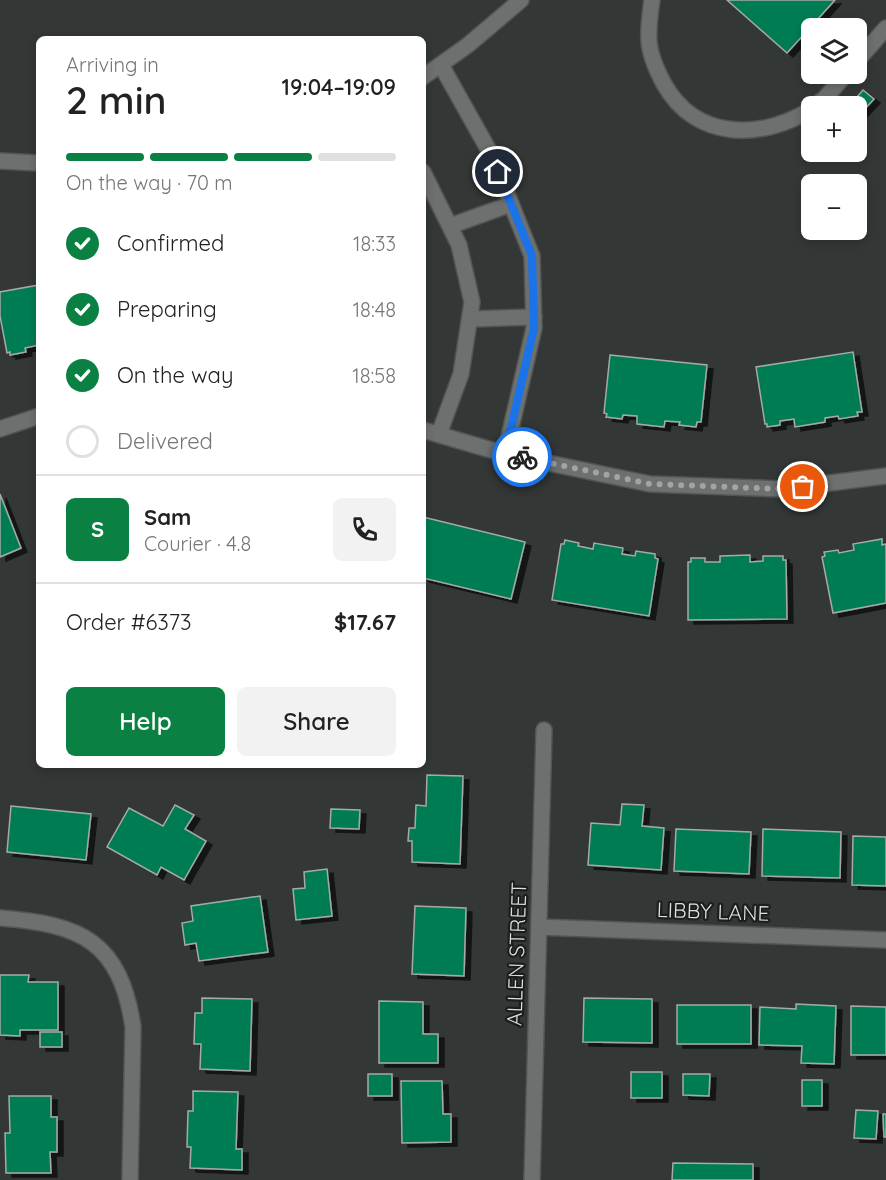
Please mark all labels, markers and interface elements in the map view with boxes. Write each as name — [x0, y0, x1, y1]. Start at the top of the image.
map controls — [801, 18, 867, 240]
button: layers — [801, 18, 867, 84]
text: Arriving in — [66, 52, 159, 77]
text: 19:04–19:09 — [282, 73, 396, 101]
text: 2 min — [66, 75, 167, 124]
button: + — [801, 96, 867, 162]
pin — [472, 146, 523, 197]
icon: home — [481, 155, 514, 188]
text: On the way · 70 m — [66, 170, 233, 195]
button: − — [801, 174, 867, 240]
icon: check — [66, 227, 99, 260]
text: Confirmed — [117, 229, 224, 257]
text: 18:33 — [353, 231, 396, 256]
icon: check — [66, 293, 99, 326]
text: Preparing — [117, 295, 217, 323]
text: 18:48 — [353, 297, 396, 322]
icon: check — [66, 359, 99, 392]
text: On the way — [117, 361, 233, 389]
text: 18:58 — [352, 363, 396, 388]
text: Delivered — [117, 427, 213, 455]
courier — [492, 427, 552, 487]
icon: bike — [506, 441, 539, 474]
pin — [777, 461, 828, 512]
icon: bag — [786, 470, 819, 503]
button: phone — [333, 498, 396, 561]
text: Sam — [144, 503, 191, 531]
text: S — [91, 515, 104, 543]
text: Courier · 4.8 — [144, 531, 251, 556]
text: Order #6373 — [66, 608, 192, 636]
text: $17.67 — [334, 608, 396, 636]
button: Help — [66, 687, 225, 756]
button: Share — [237, 687, 396, 756]
street label: ALLEN STREET — [500, 882, 532, 1026]
street label: LIBBY LANE — [656, 896, 770, 926]

